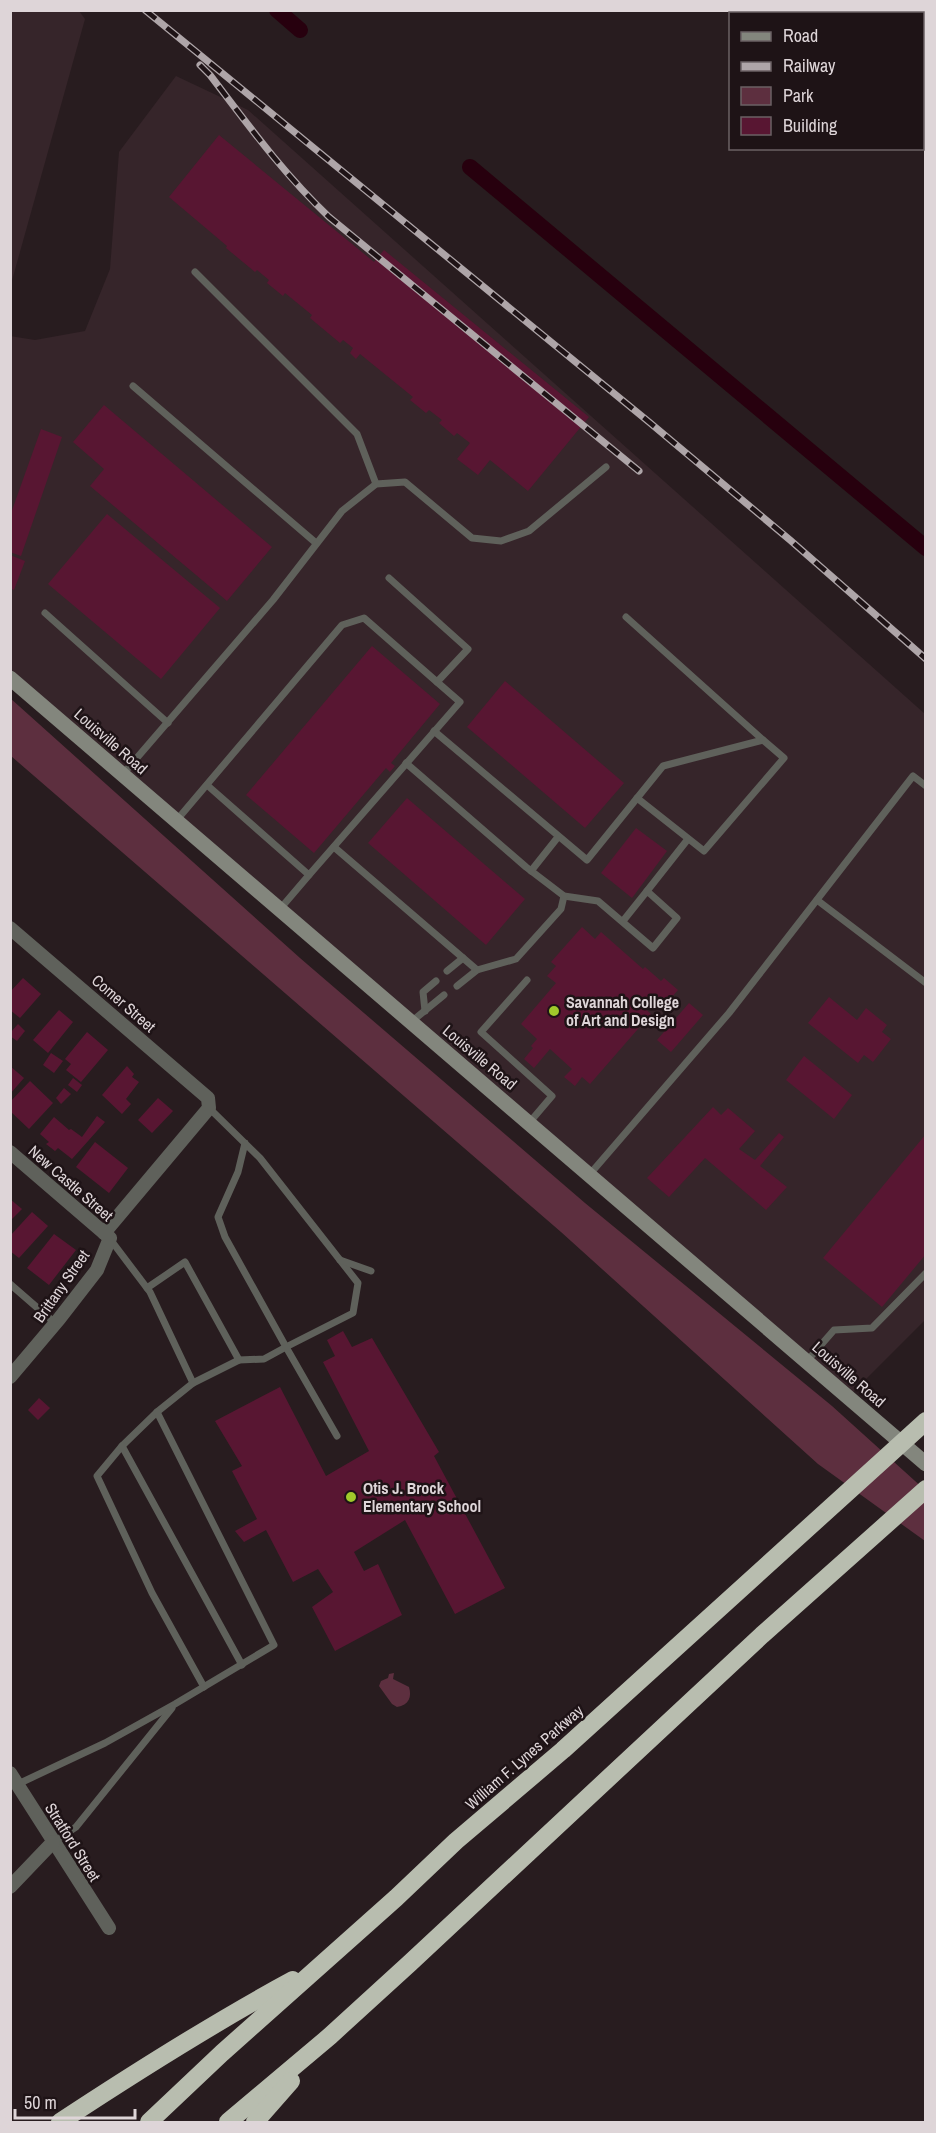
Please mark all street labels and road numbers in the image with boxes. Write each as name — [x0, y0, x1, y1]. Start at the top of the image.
street label: Louisville Road — [70, 703, 152, 779]
street label: Comer Street — [87, 969, 161, 1037]
street label: Louisville Road — [438, 1020, 522, 1094]
street label: New Castle Street — [24, 1140, 118, 1226]
street label: Brittany Street — [28, 1245, 94, 1327]
street label: Louisville Road — [808, 1336, 890, 1412]
street label: William F. Lynes Parkway — [460, 1699, 588, 1814]
street label: Stratford Street — [40, 1798, 106, 1886]

